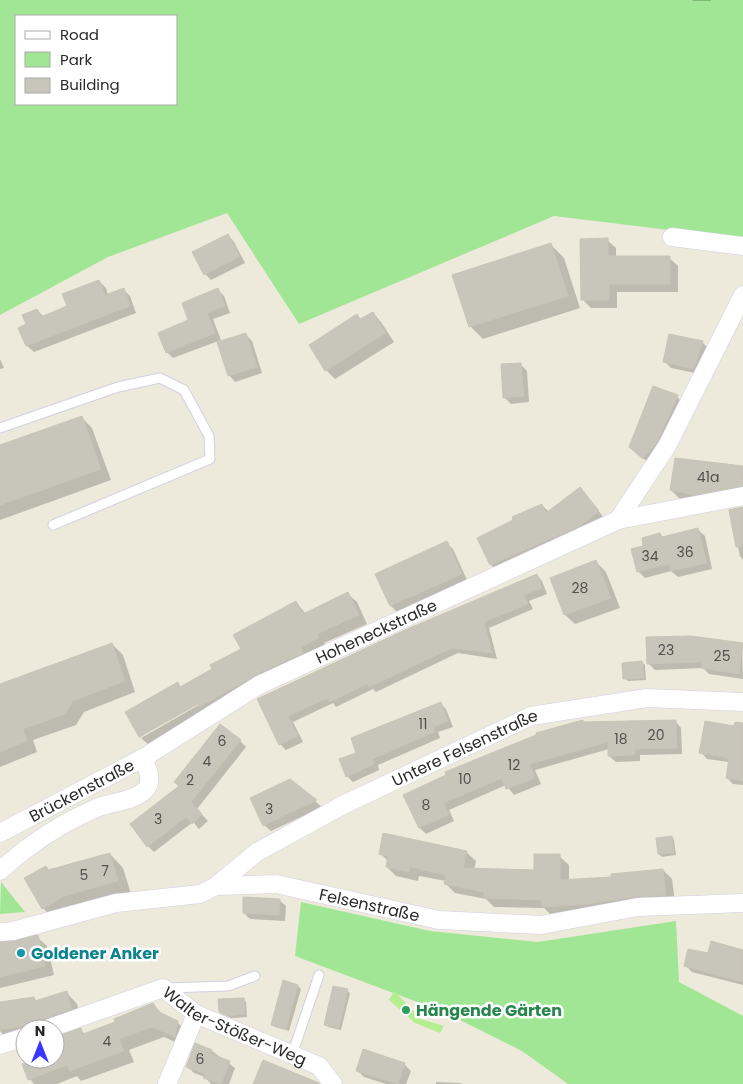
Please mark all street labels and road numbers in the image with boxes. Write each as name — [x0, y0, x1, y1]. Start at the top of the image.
street label: Hoheneckstraße — [312, 594, 441, 670]
street label: Untere Felsenstraße — [388, 704, 539, 792]
street label: Brückenstraße — [25, 754, 138, 828]
street label: Felsenstraße — [317, 883, 422, 927]
street label: Walter-Stößer-Weg — [158, 981, 310, 1071]

